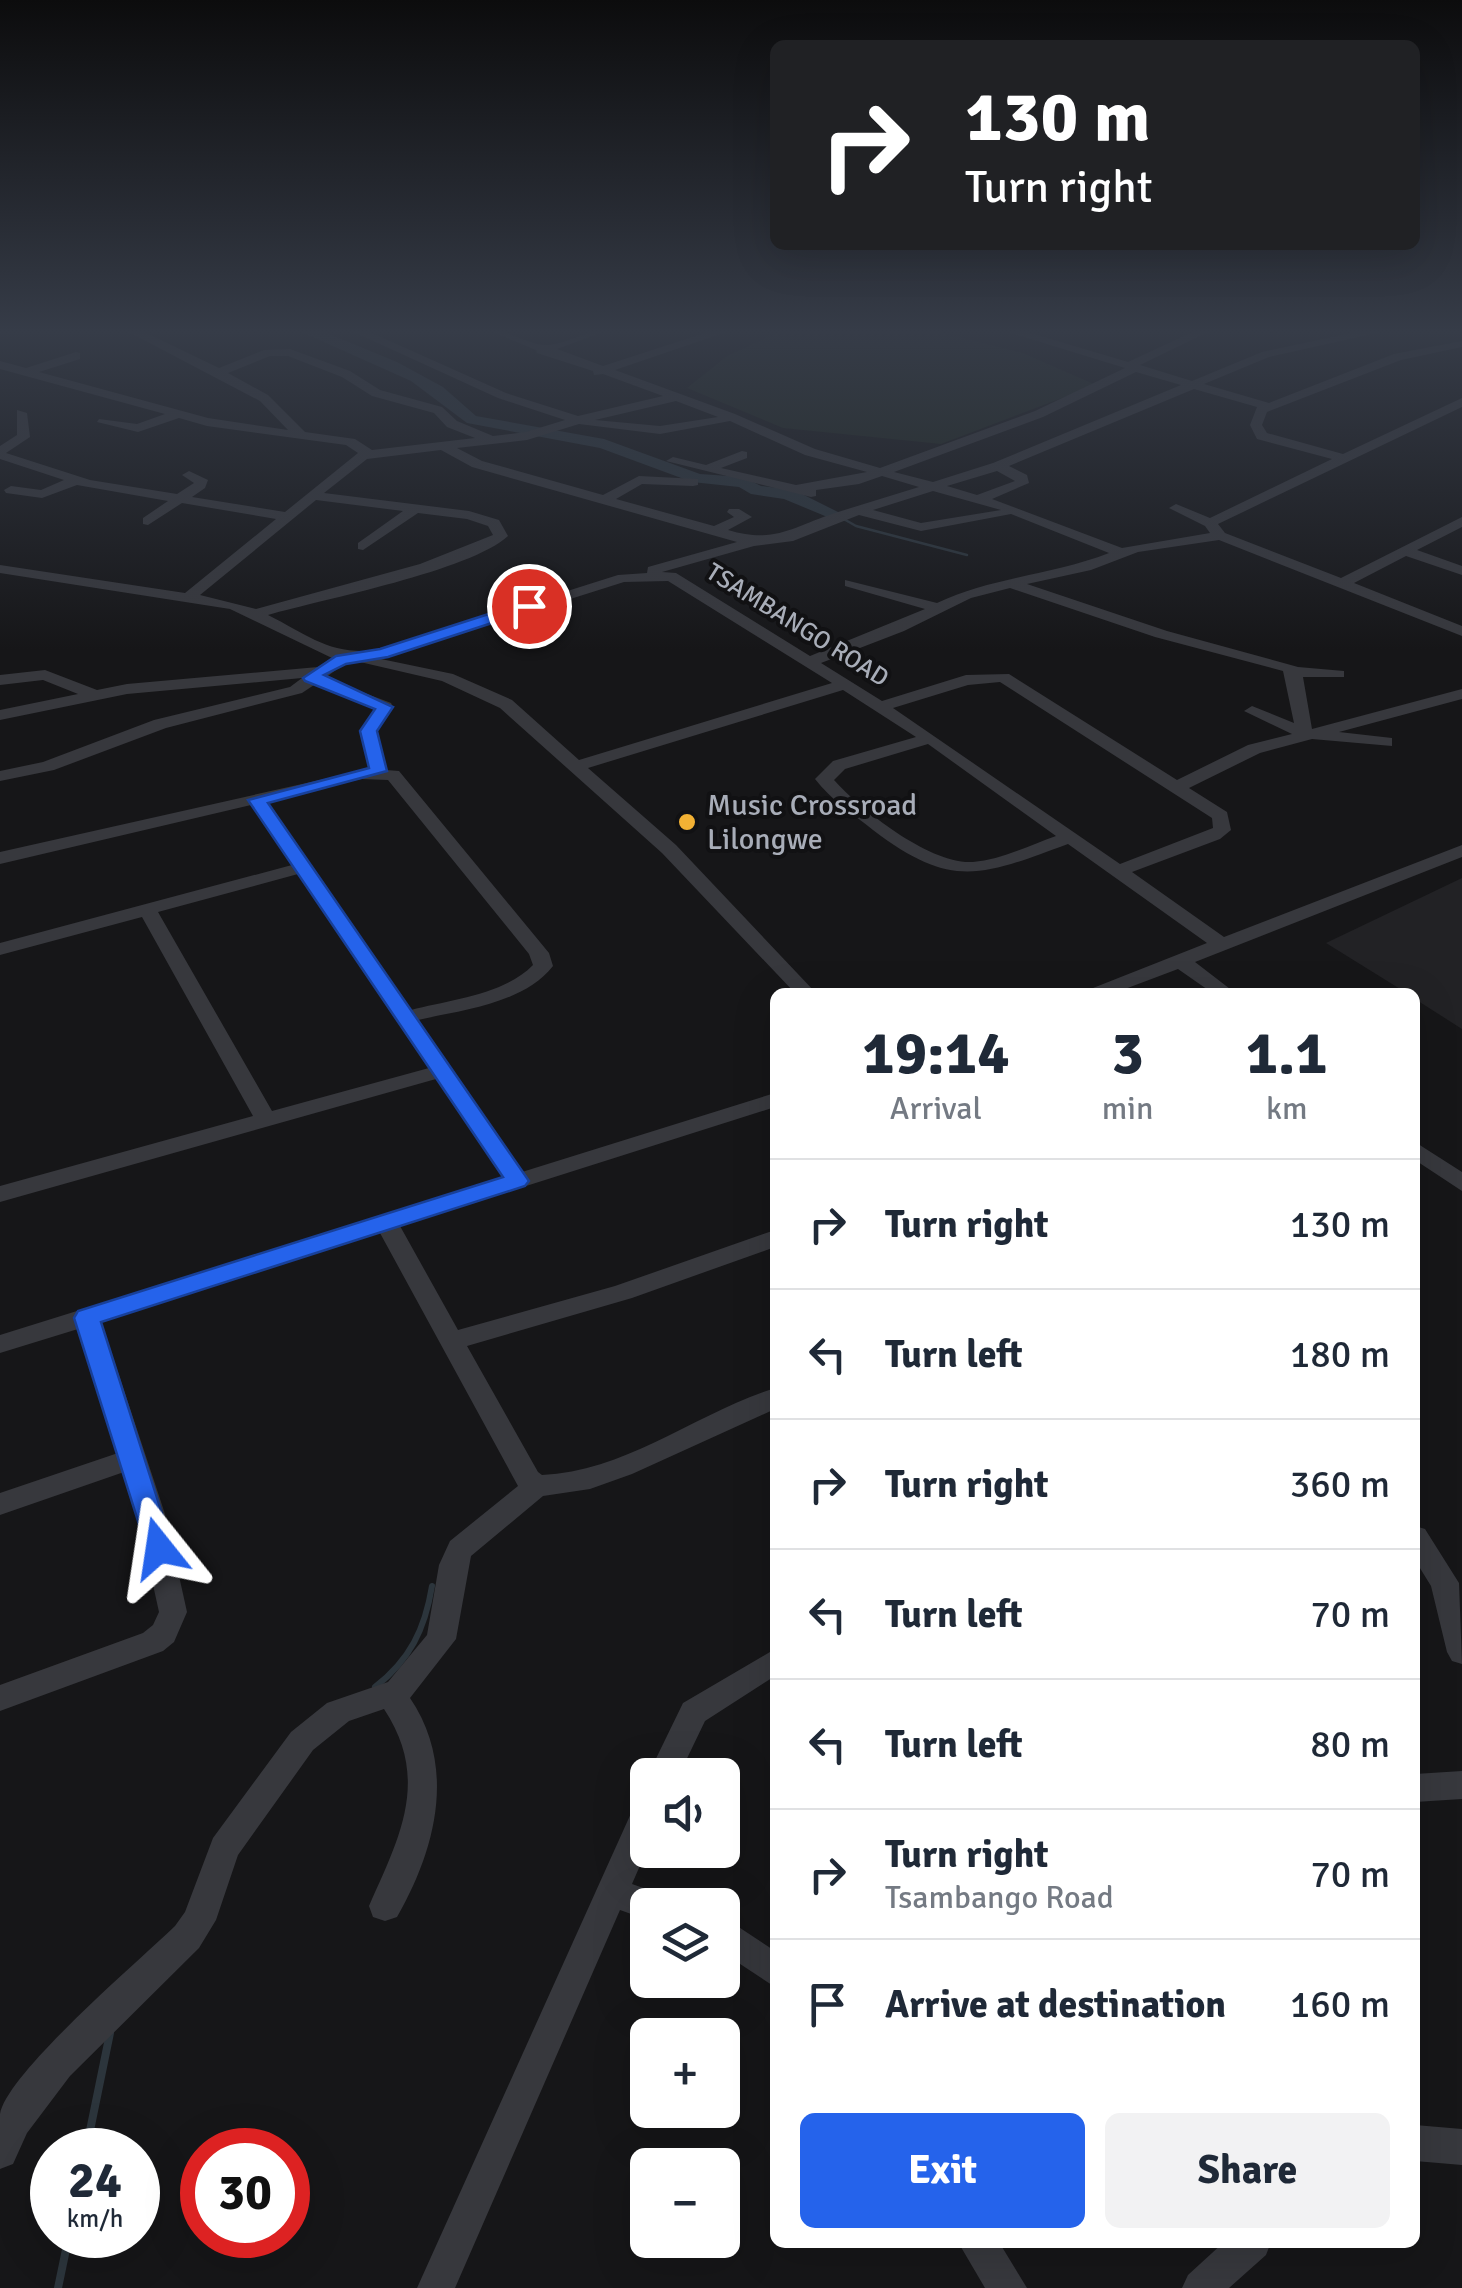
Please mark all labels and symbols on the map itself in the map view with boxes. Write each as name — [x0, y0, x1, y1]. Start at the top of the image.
street label: TSAMBANGO ROAD — [701, 556, 895, 693]
pin — [487, 564, 572, 649]
place label: Music Crossroad Lilongwe — [707, 787, 917, 858]
marker: Music Crossroad Lilongwe — [676, 811, 698, 833]
position arrow — [107, 1496, 211, 1600]
speed limit sign: 30 — [180, 2128, 310, 2258]

